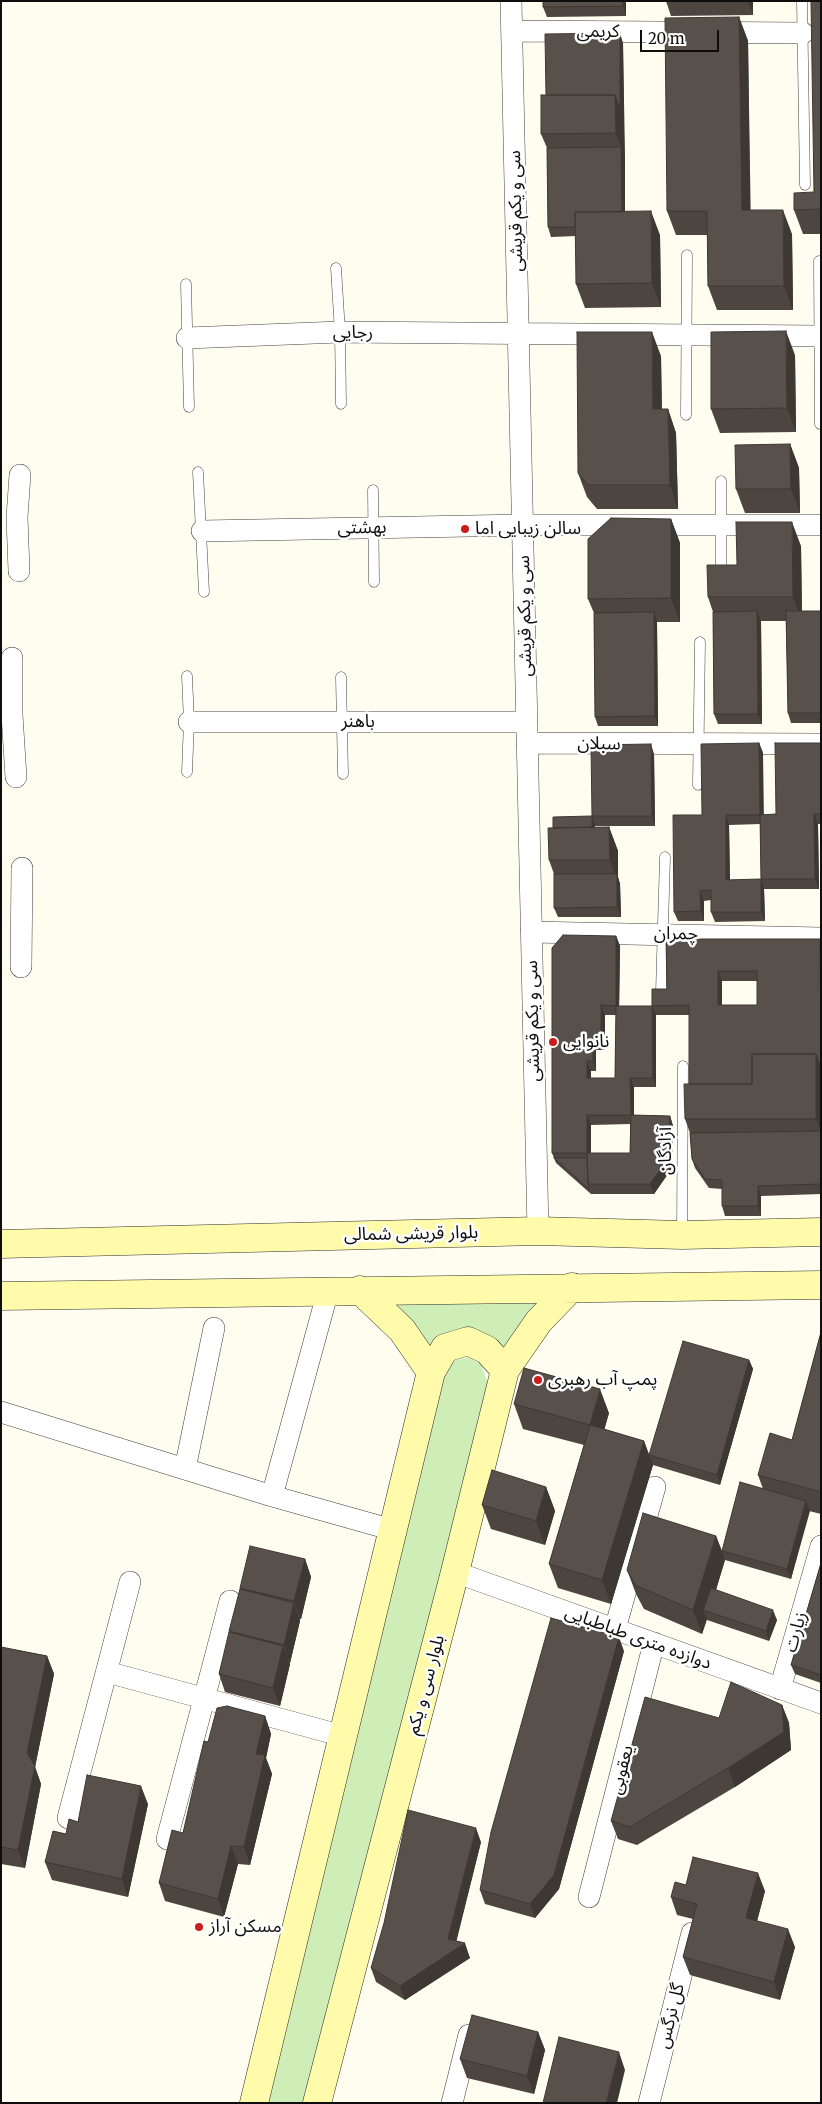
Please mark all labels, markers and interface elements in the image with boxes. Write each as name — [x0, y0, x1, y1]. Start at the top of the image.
scale bar — [642, 20, 721, 52]
street label: کریمی — [576, 21, 620, 43]
text: 20 m — [648, 29, 685, 48]
street label: سی و یکم قریشی — [504, 150, 528, 272]
street label: رجایی — [333, 322, 373, 344]
street label: بهشتی — [337, 517, 387, 539]
place label: سالن زیبایی اما — [475, 518, 581, 540]
marker: سالن زیبایی اما — [459, 523, 471, 535]
street label: سی و یکم قریشی — [513, 555, 537, 677]
street label: باهنر — [341, 711, 375, 733]
street label: سبلان — [577, 733, 621, 755]
street label: چمران — [654, 923, 698, 945]
street label: سی و یکم قریشی — [521, 960, 545, 1082]
place label: نانوایی — [563, 1031, 609, 1053]
marker: نانوایی — [547, 1036, 559, 1048]
street label: آزادگان — [655, 1127, 677, 1175]
street label: بلوار قریشی شمالی — [344, 1222, 478, 1246]
place label: پمپ آب رهبری — [548, 1369, 657, 1391]
marker: پمپ آب رهبری — [532, 1374, 544, 1386]
street label: دوازده متری طباطبایی — [562, 1601, 714, 1675]
street label: زیارت — [780, 1609, 812, 1655]
street label: بلوار سی و یکم — [402, 1633, 450, 1737]
street label: یعقوبی — [605, 1743, 639, 1797]
place label: مسکن آراز — [209, 1916, 282, 1938]
marker: مسکن آراز — [193, 1921, 205, 1933]
street label: گل نرگس — [652, 1981, 690, 2051]

